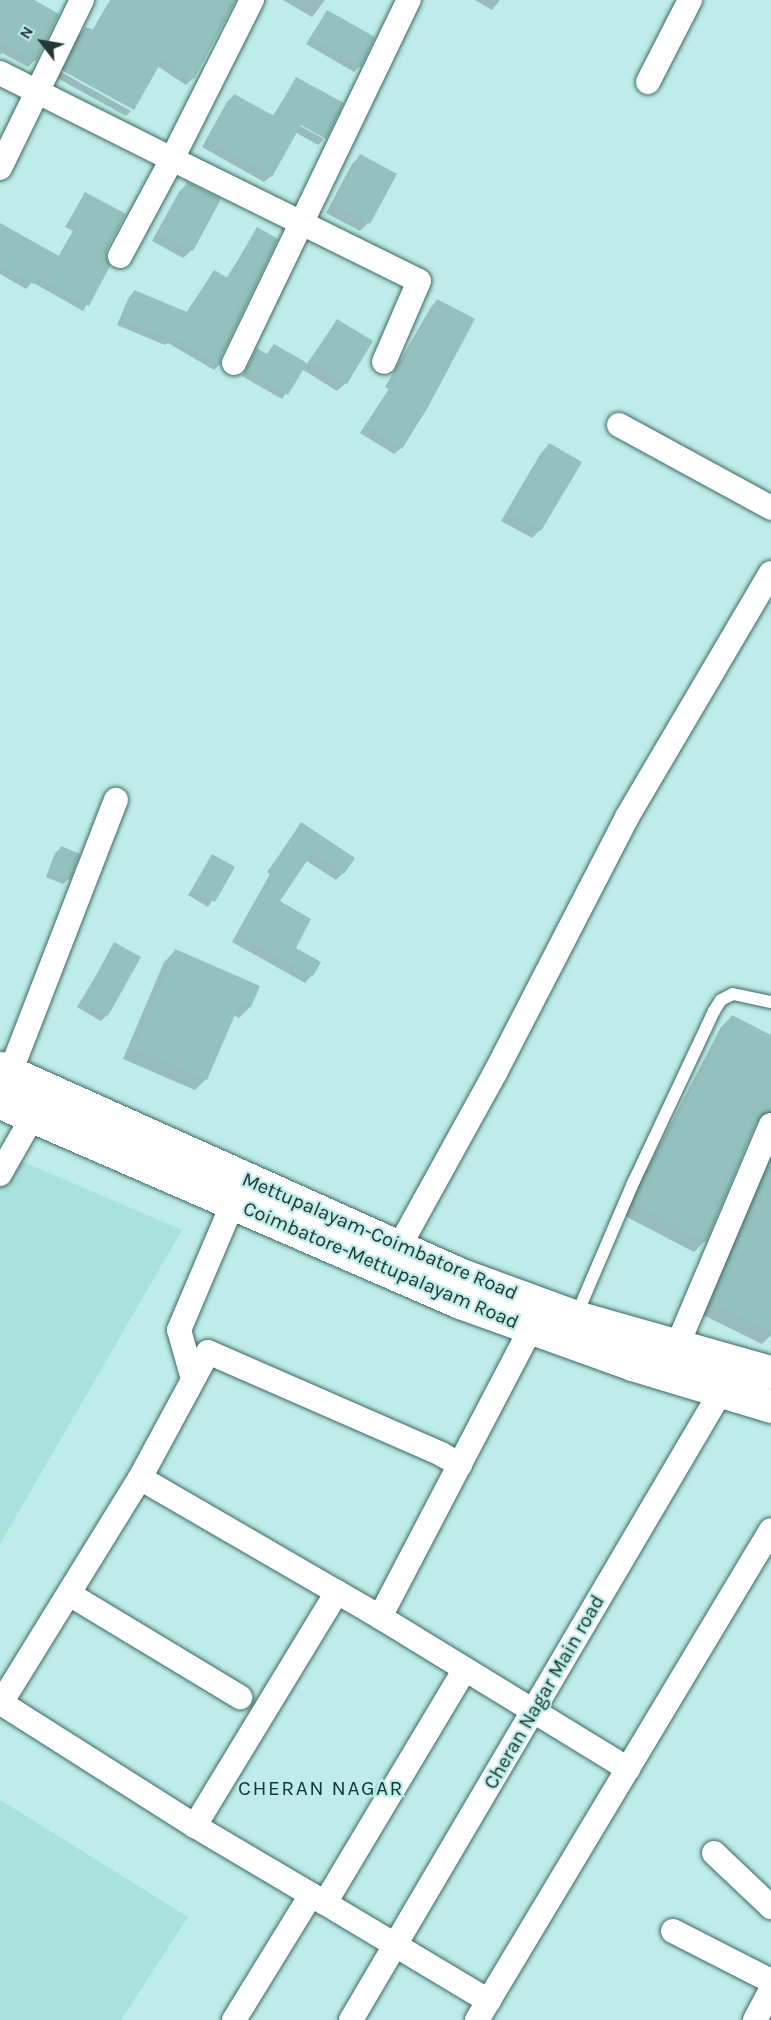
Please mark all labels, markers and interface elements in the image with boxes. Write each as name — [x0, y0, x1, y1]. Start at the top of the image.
north arrow — [12, 12, 72, 72]
text: N — [15, 23, 37, 42]
street label: Mettupalayam-Coimbatore Road — [239, 1167, 521, 1305]
street label: Coimbatore-Mettupalayam Road — [240, 1196, 522, 1334]
street label: Cheran Nagar Main road — [479, 1591, 609, 1793]
district label: CHERAN NAGAR — [238, 1775, 404, 1801]

